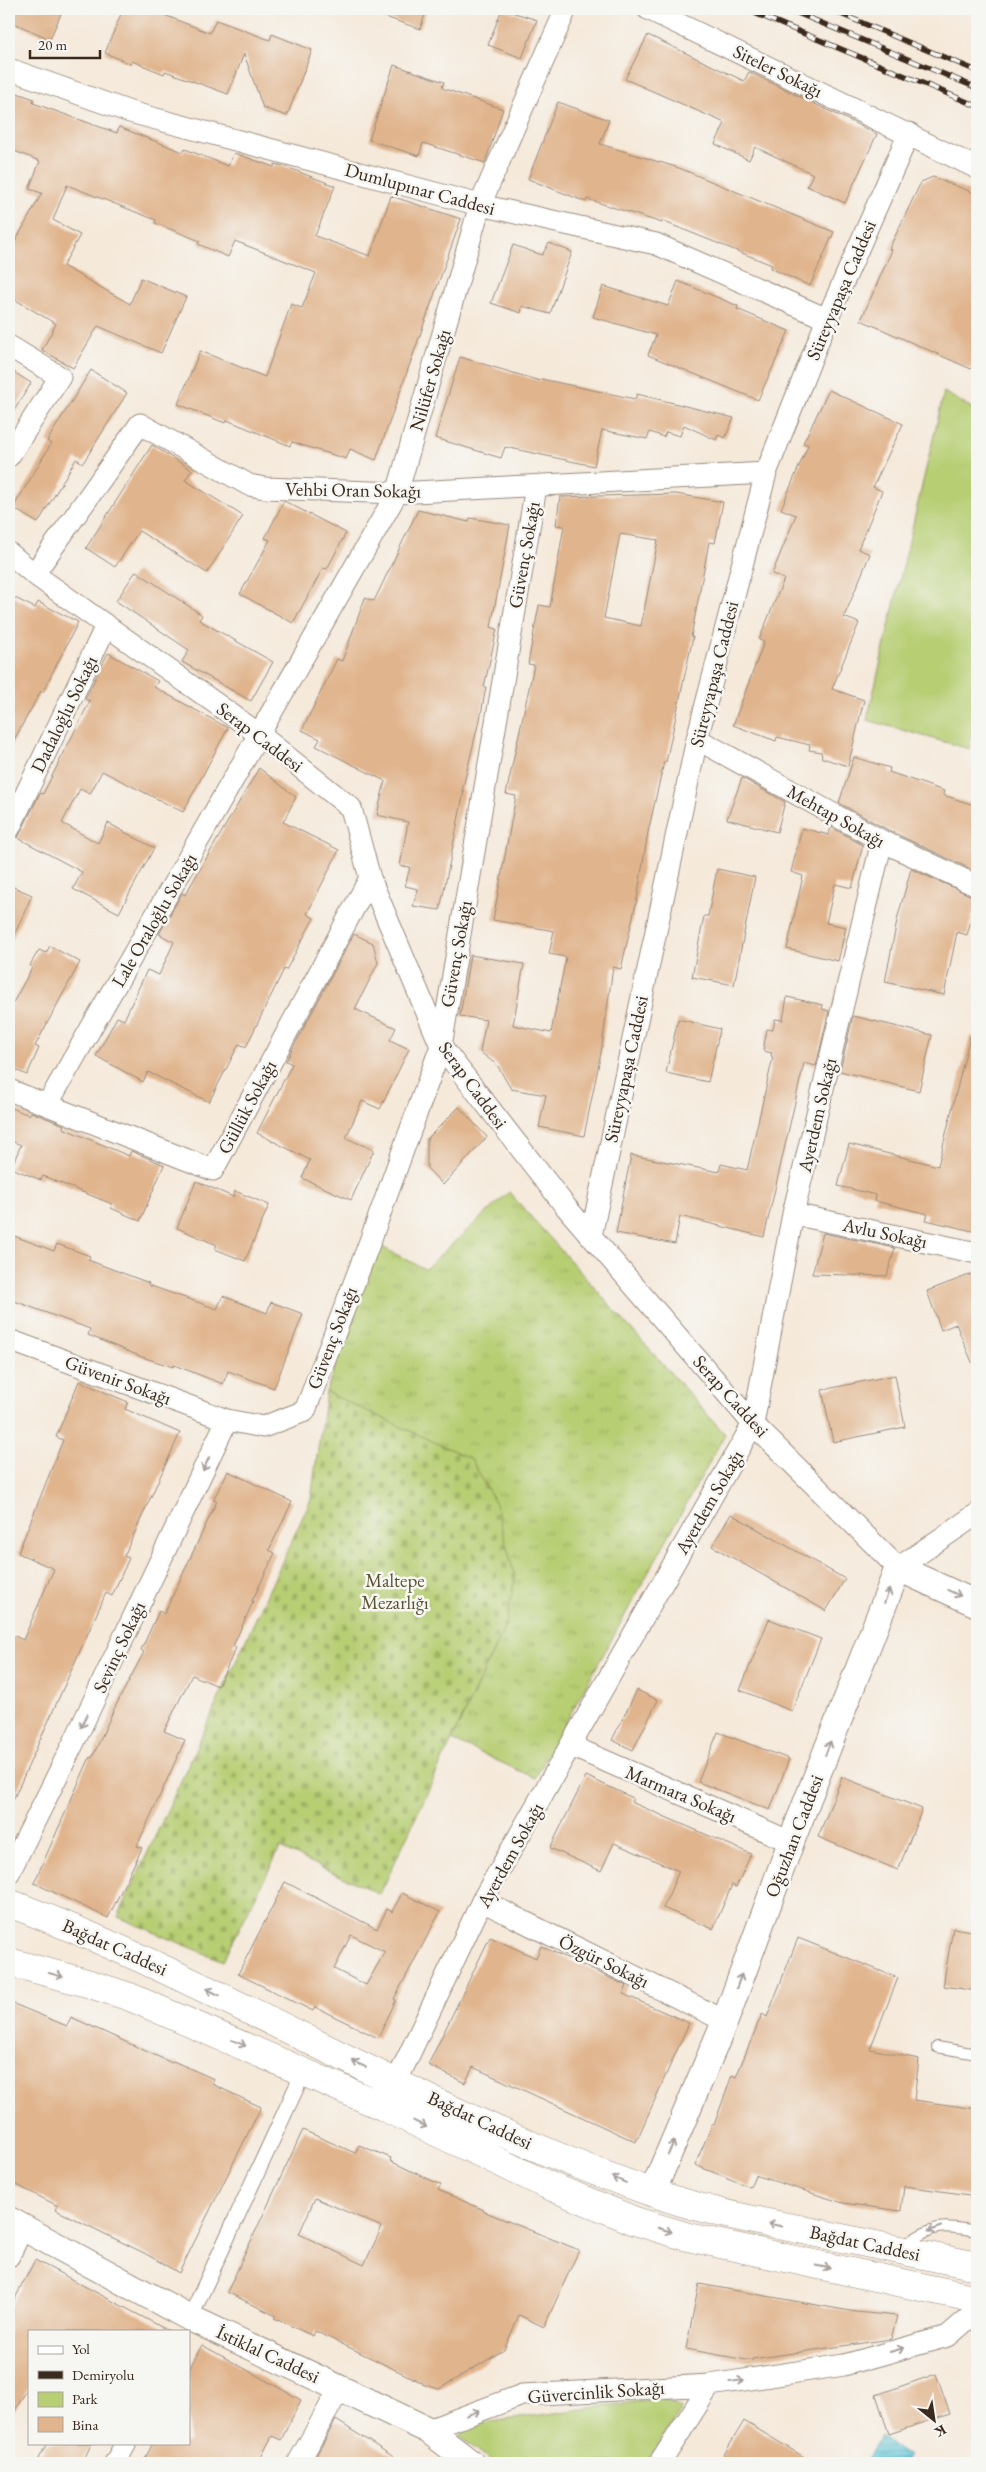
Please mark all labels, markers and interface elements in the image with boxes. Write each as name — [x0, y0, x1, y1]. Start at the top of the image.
scale bar — [30, 28, 100, 60]
text: 20 m — [38, 35, 67, 54]
street label: Siteler Sokağı — [729, 39, 827, 104]
street label: Dumlupınar Caddesi — [342, 157, 498, 221]
street label: Süreyyapaşa Caddesi — [800, 216, 882, 364]
street label: Nilüfer Sokağı — [404, 326, 457, 434]
street label: Vehbi Oran Sokağı — [285, 476, 422, 504]
street label: Güvenç Sokağı — [502, 499, 546, 610]
street label: Süreyyapaşa Caddesi — [684, 598, 744, 750]
street label: Dadaloğlu Sokağı — [25, 651, 103, 777]
street label: Serap Caddesi — [212, 696, 309, 778]
street label: Mehtap Sokağı — [782, 779, 890, 853]
street label: Lale Oraloğlu Sokağı — [105, 848, 203, 992]
street label: Güvenç Sokağı — [434, 898, 478, 1009]
street label: Süreyyapaşa Caddesi — [598, 993, 654, 1145]
street label: Serap Caddesi — [433, 1036, 513, 1134]
street label: Güllük Sokağı — [212, 1055, 282, 1158]
street label: Ayerdem Sokağı — [792, 1055, 842, 1175]
street label: Avlu Sokağı — [839, 1212, 930, 1254]
street label: Güvenç Sokağı — [301, 1283, 363, 1393]
street label: Güvenir Sokağı — [61, 1349, 175, 1411]
street label: Serap Caddesi — [687, 1350, 775, 1443]
street label: Ayerdem Sokağı — [669, 1445, 749, 1560]
one-way arrow — [201, 1456, 211, 1471]
park label: Maltepe Mezarlığı — [361, 1568, 429, 1615]
one-way arrow — [883, 1589, 892, 1604]
one-way arrow — [946, 1589, 961, 1599]
street label: Sevinç Sokağı — [87, 1597, 151, 1697]
one-way arrow — [79, 1713, 88, 1728]
one-way arrow — [824, 1740, 833, 1756]
street label: Marmara Sokağı — [622, 1759, 741, 1829]
street label: Oğuzhan Caddesi — [759, 1771, 829, 1901]
street label: Ayerdem Sokağı — [470, 1798, 549, 1913]
street label: Bağdat Caddesi — [59, 1913, 172, 1981]
street label: Özgür Sokağı — [555, 1928, 654, 1994]
one-way arrow — [47, 1970, 63, 1980]
one-way arrow — [735, 1974, 744, 1989]
one-way arrow — [206, 1987, 221, 1996]
one-way arrow — [232, 2040, 247, 2049]
one-way arrow — [352, 2059, 367, 2068]
street label: Bağdat Caddesi — [424, 2085, 537, 2155]
one-way arrow — [412, 2120, 427, 2129]
one-way arrow — [667, 2141, 677, 2156]
one-way arrow — [612, 2174, 627, 2184]
one-way arrow — [768, 2219, 784, 2229]
street label: Bağdat Caddesi — [807, 2219, 923, 2267]
one-way arrow — [657, 2225, 673, 2235]
one-way arrow — [928, 2225, 943, 2234]
one-way arrow — [815, 2263, 831, 2273]
street label: İstiklal Caddesi — [212, 2319, 324, 2389]
legend — [28, 2330, 190, 2444]
text: Yol — [72, 2339, 90, 2358]
one-way arrow — [888, 2345, 904, 2354]
text: Demiryolu — [72, 2365, 135, 2384]
street label: Güvercinlik Sokağı — [527, 2375, 666, 2409]
one-way arrow — [729, 2375, 745, 2385]
text: Park — [72, 2389, 99, 2408]
north arrow — [908, 2394, 958, 2444]
one-way arrow — [465, 2408, 481, 2417]
text: Bina — [72, 2415, 98, 2434]
text: K — [931, 2421, 950, 2442]

